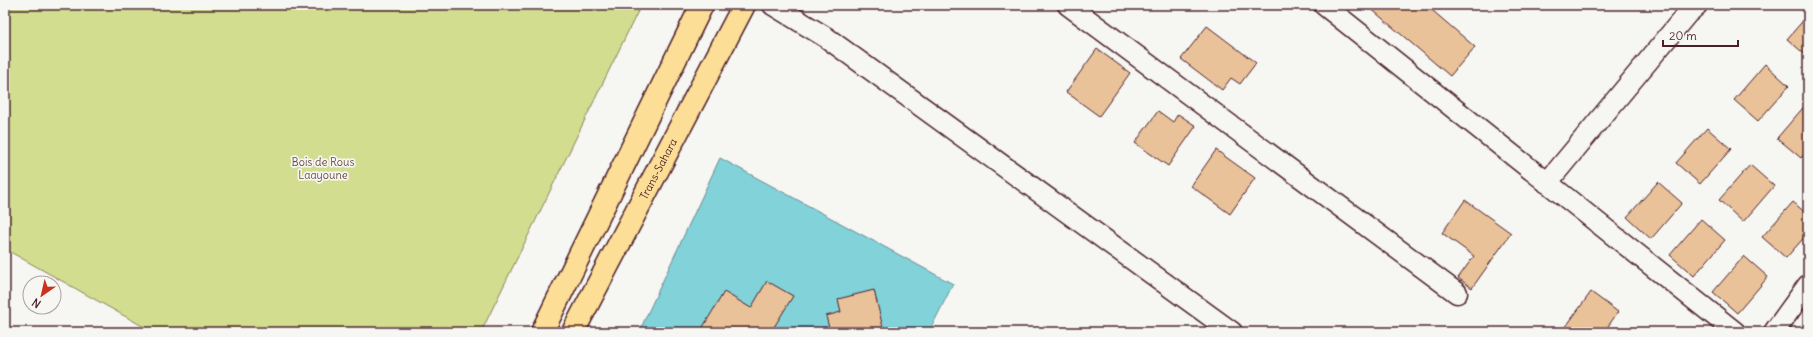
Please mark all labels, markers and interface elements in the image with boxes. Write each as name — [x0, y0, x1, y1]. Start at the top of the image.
scale bar — [1663, 22, 1738, 48]
text: 20 m — [1669, 28, 1697, 43]
street label: Trans-Sahara — [637, 136, 680, 202]
park label: Bois de Rous Laayoune — [292, 155, 354, 182]
north arrow — [22, 275, 62, 315]
text: N — [29, 295, 43, 311]

